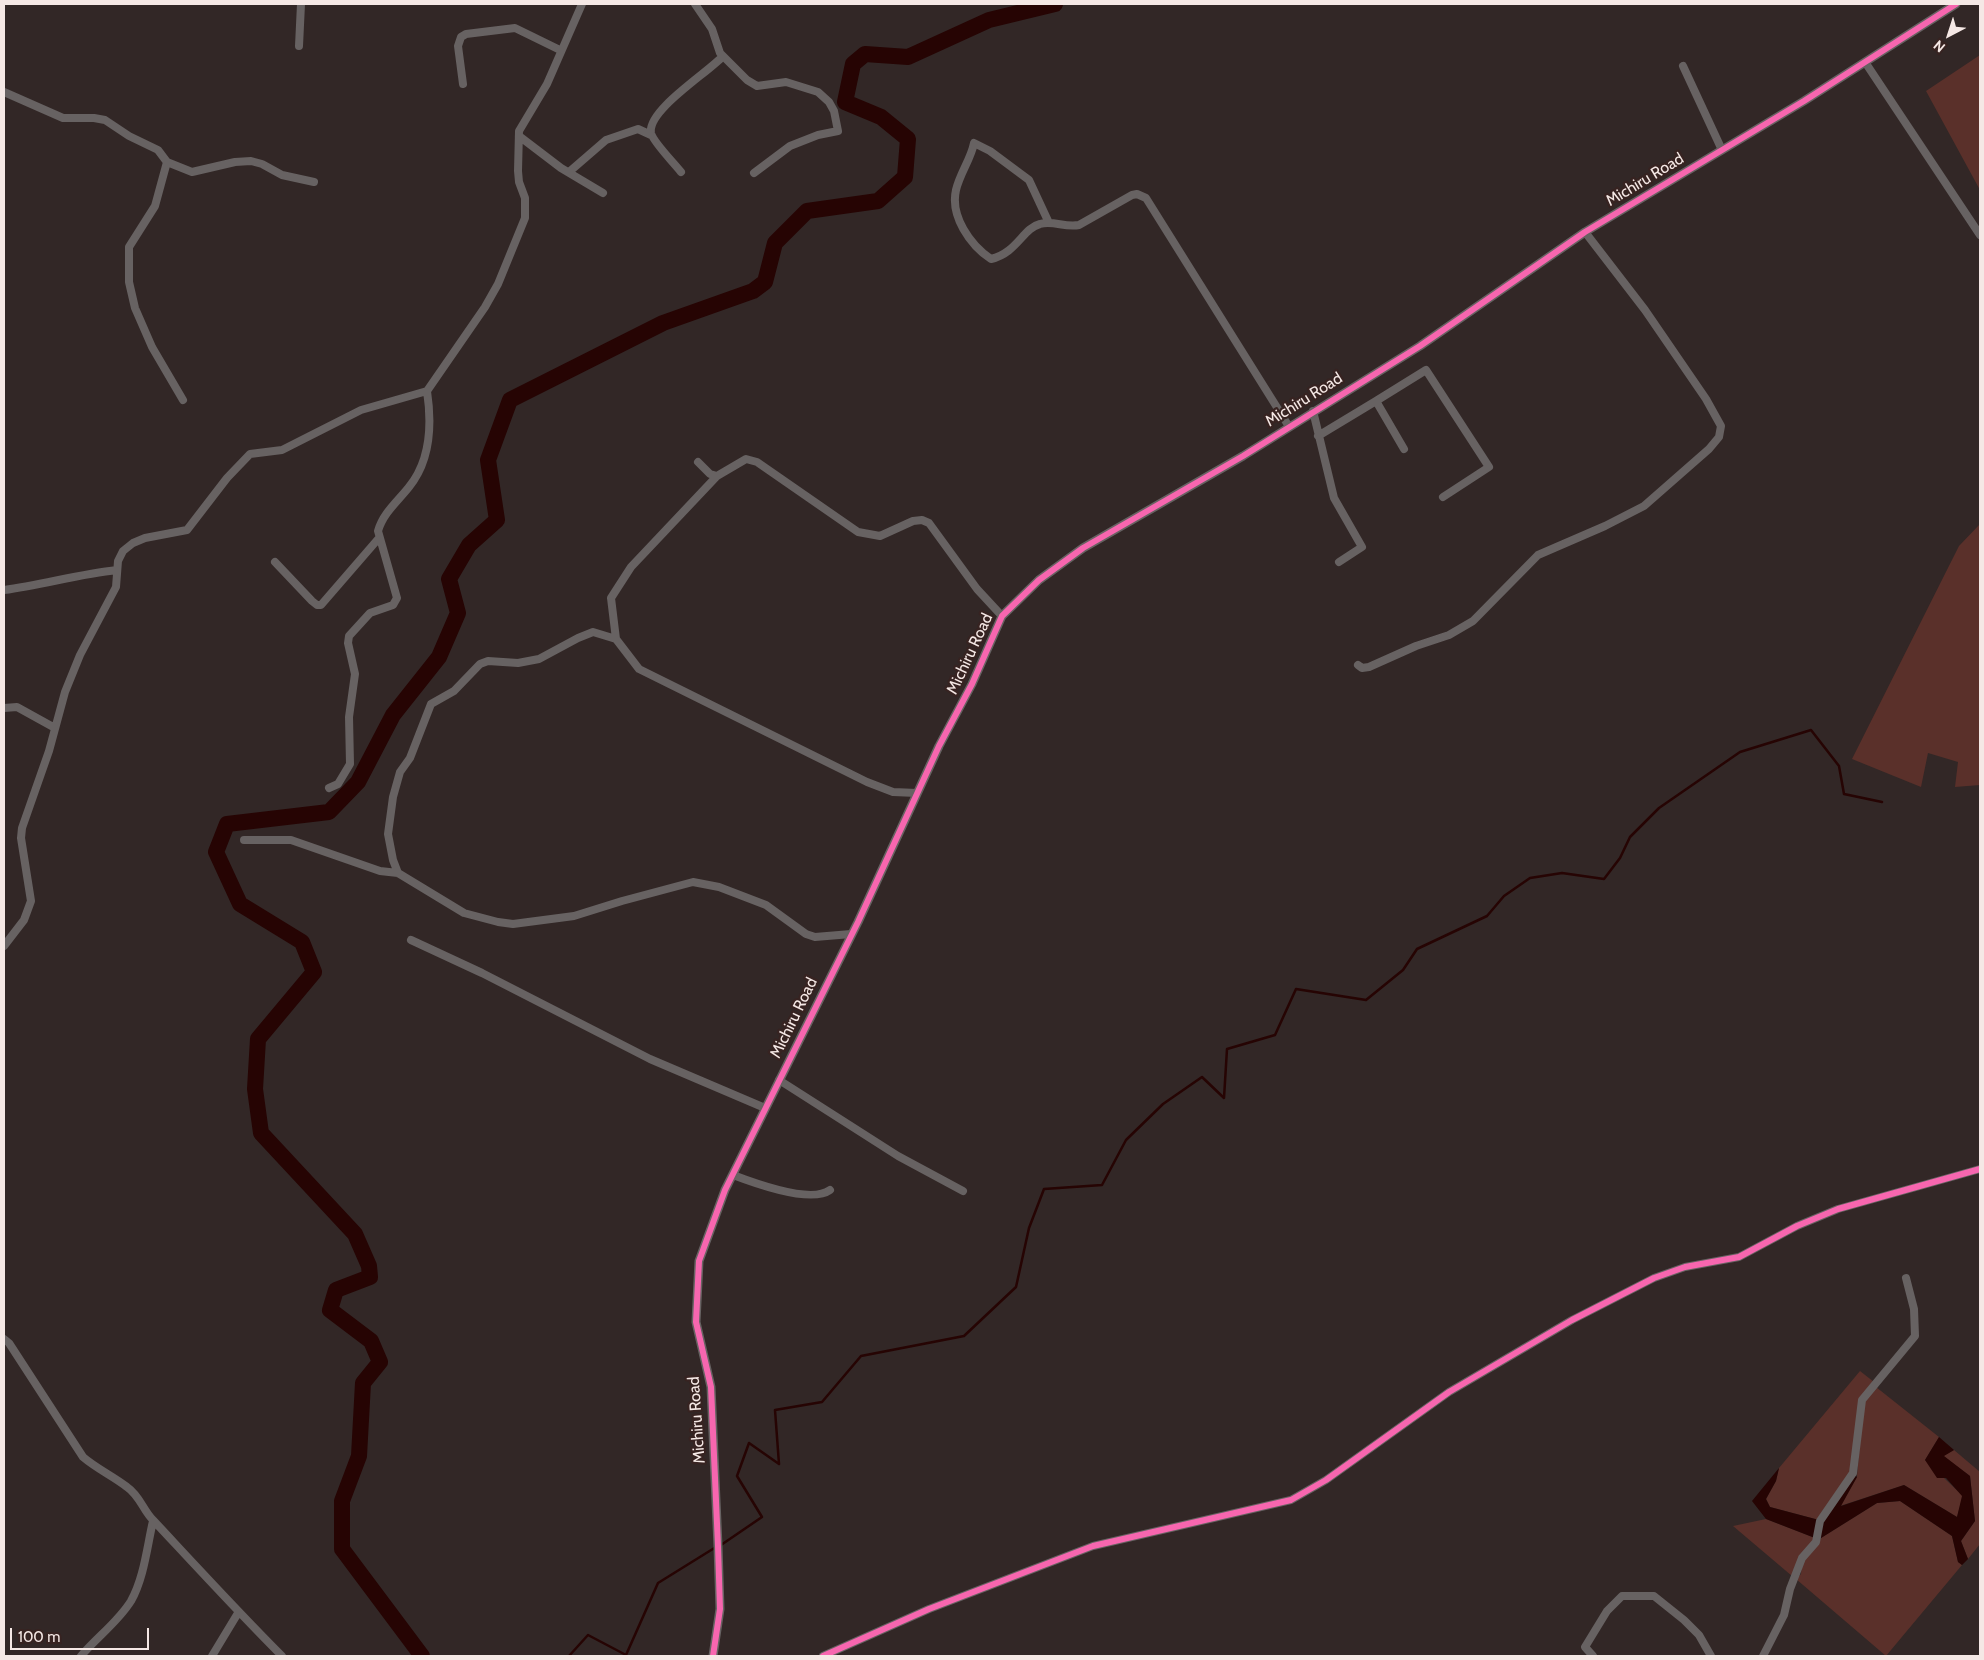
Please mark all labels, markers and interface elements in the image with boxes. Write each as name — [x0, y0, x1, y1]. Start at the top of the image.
north arrow — [1924, 10, 1974, 60]
text: N — [1930, 36, 1949, 57]
street label: Michiru Road — [1603, 149, 1687, 211]
street label: Michiru Road — [1262, 369, 1346, 431]
street label: Michiru Road — [943, 610, 997, 698]
street label: Michiru Road — [766, 975, 822, 1061]
street label: Michiru Road — [684, 1376, 710, 1464]
scale bar — [12, 1618, 151, 1650]
text: 100 m — [18, 1628, 60, 1646]

